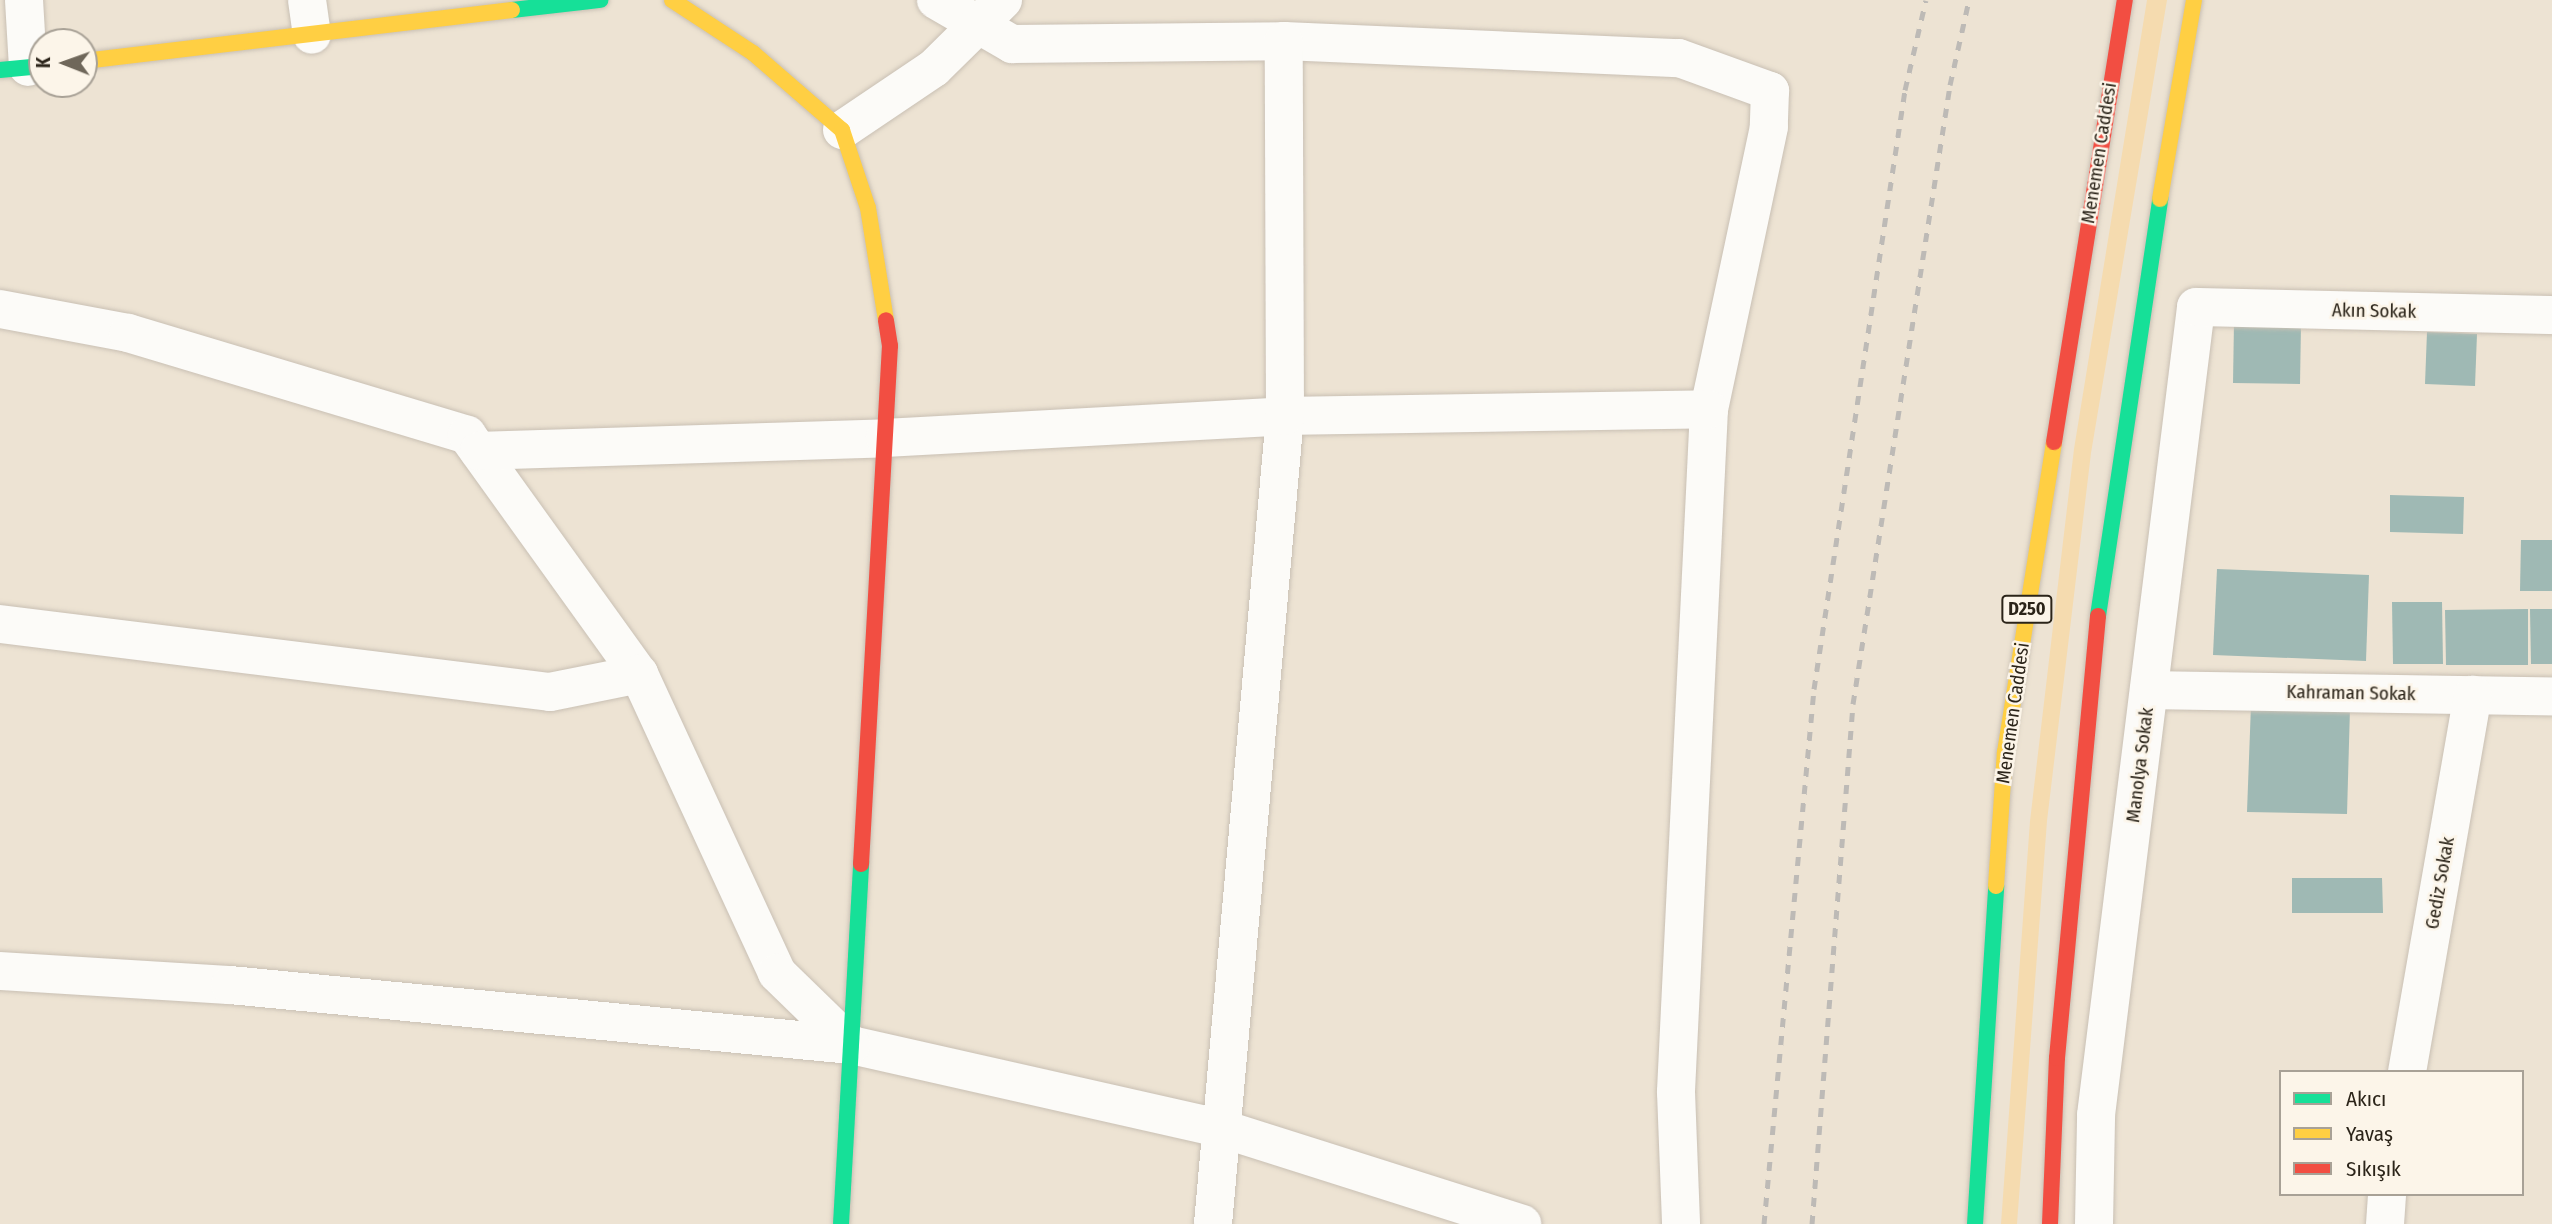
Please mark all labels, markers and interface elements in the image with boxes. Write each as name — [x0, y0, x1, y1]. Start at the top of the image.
north arrow — [28, 28, 98, 98]
text: K — [32, 57, 55, 68]
street label: Menemen Caddesi — [2077, 81, 2121, 225]
street label: Akın Sokak — [2332, 299, 2416, 323]
road number: D250 — [2001, 594, 2053, 624]
street label: Menemen Caddesi — [1992, 641, 2034, 785]
street label: Kahraman Sokak — [2286, 680, 2416, 706]
street label: Manolya Sokak — [2122, 706, 2158, 824]
street label: Gediz Sokak — [2421, 835, 2459, 931]
legend — [2279, 1070, 2524, 1196]
text: Akıcı — [2346, 1086, 2386, 1112]
text: Yavaş — [2346, 1121, 2393, 1147]
text: Sıkışık — [2346, 1156, 2401, 1182]

